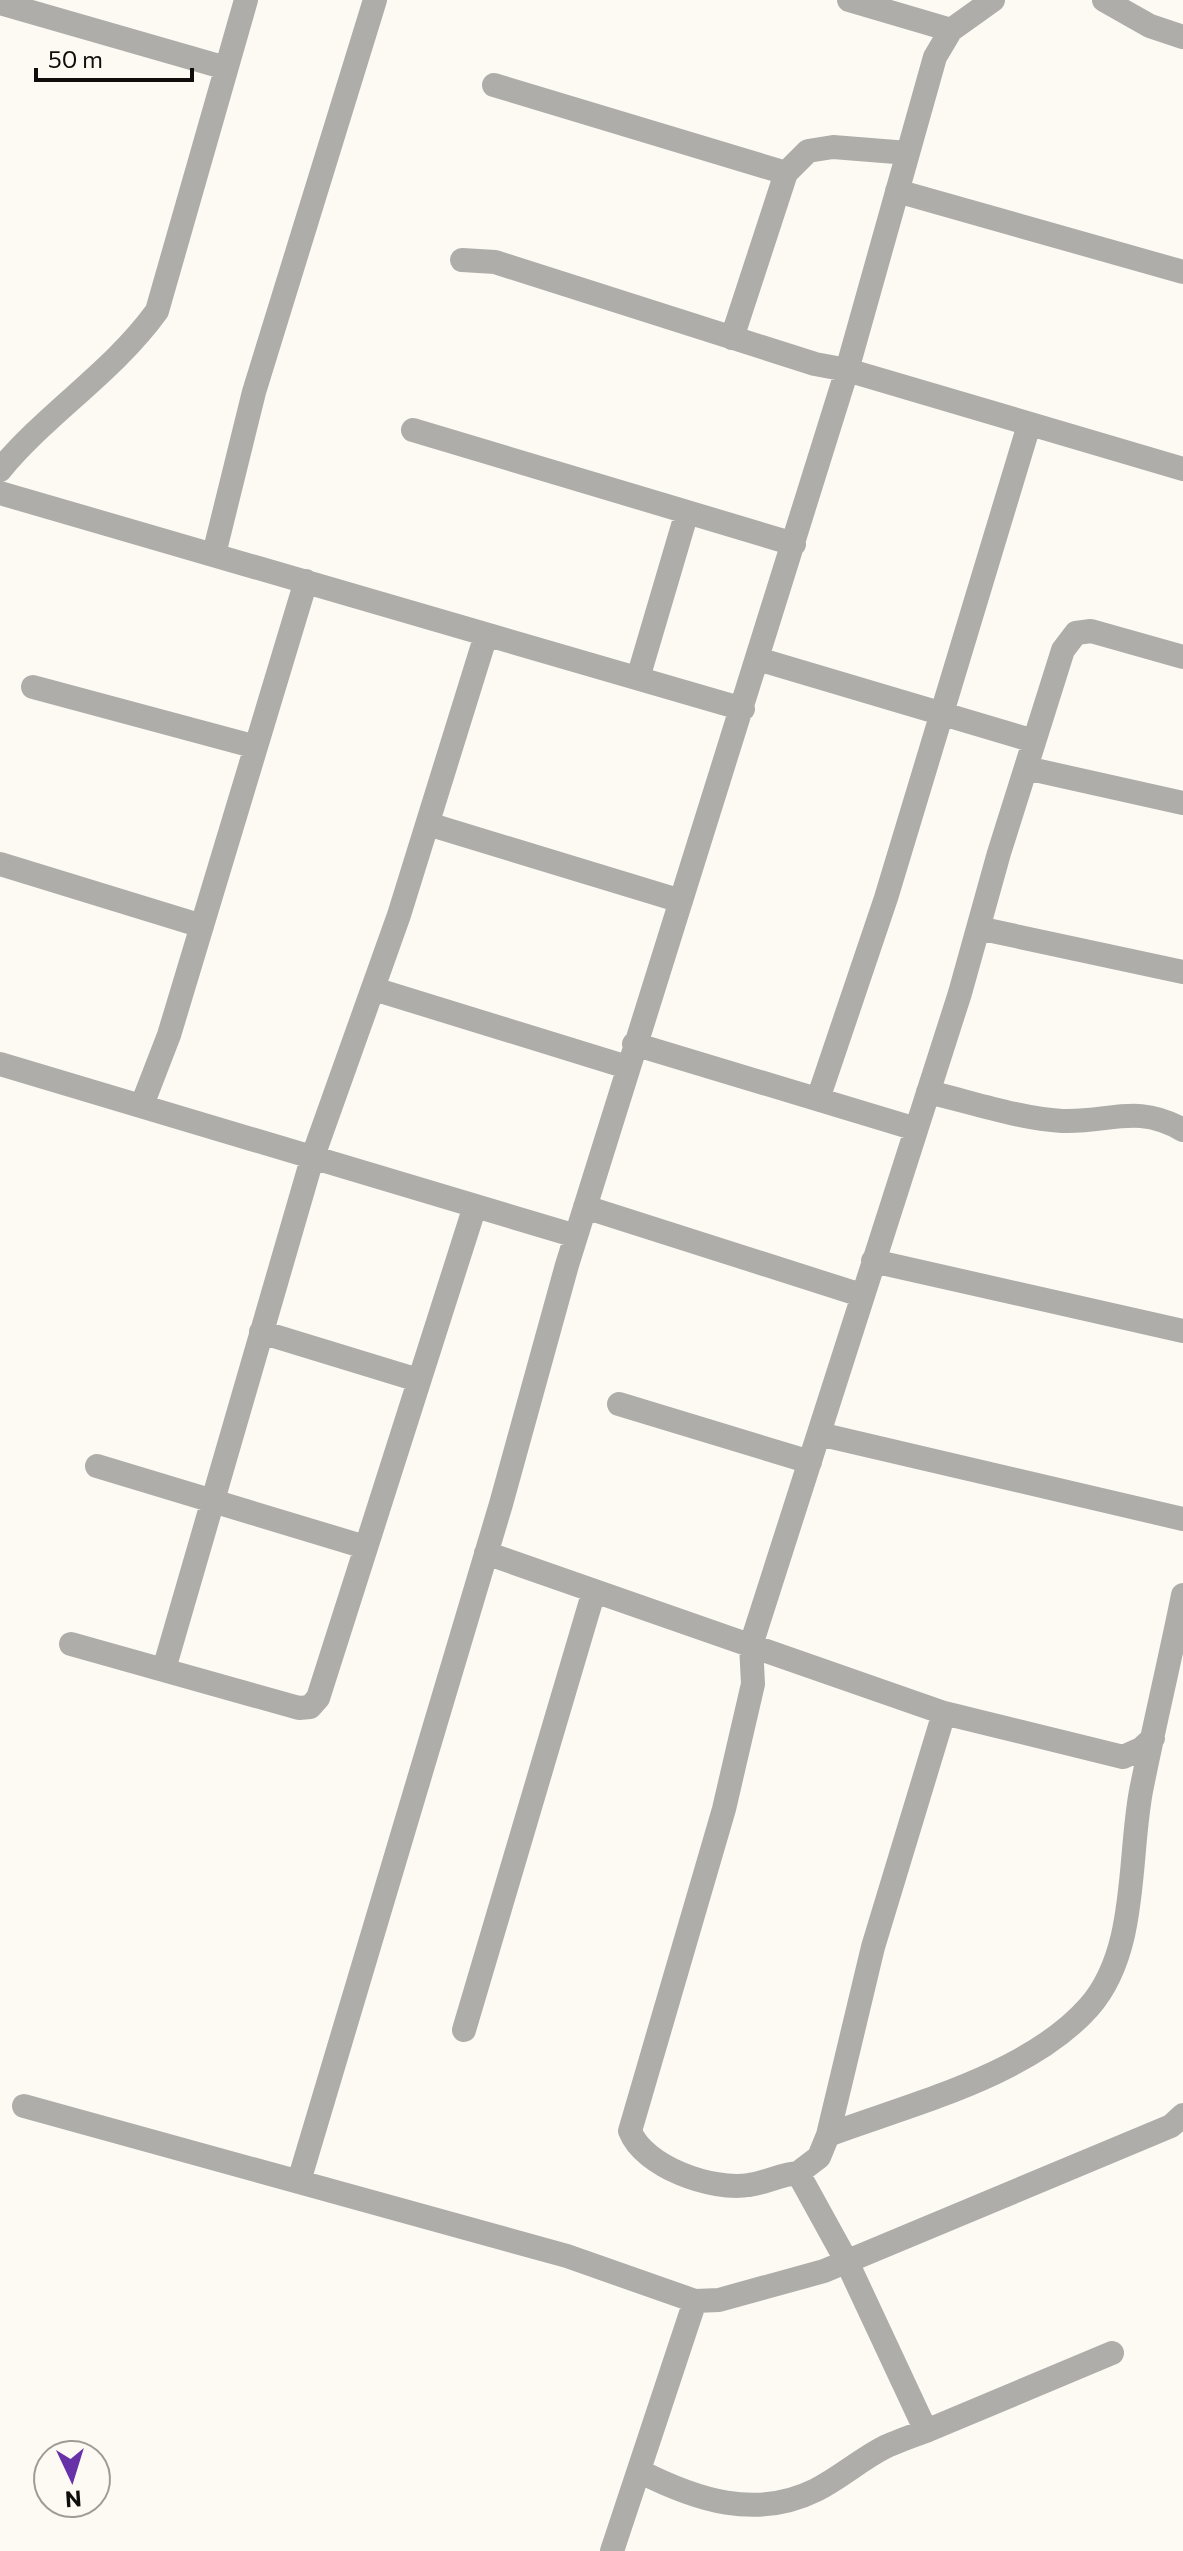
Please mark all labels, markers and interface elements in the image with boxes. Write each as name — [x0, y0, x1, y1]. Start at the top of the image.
scale bar — [36, 32, 192, 82]
text: 50 m — [48, 44, 103, 73]
north arrow — [32, 2439, 112, 2519]
text: N — [64, 2485, 83, 2513]

